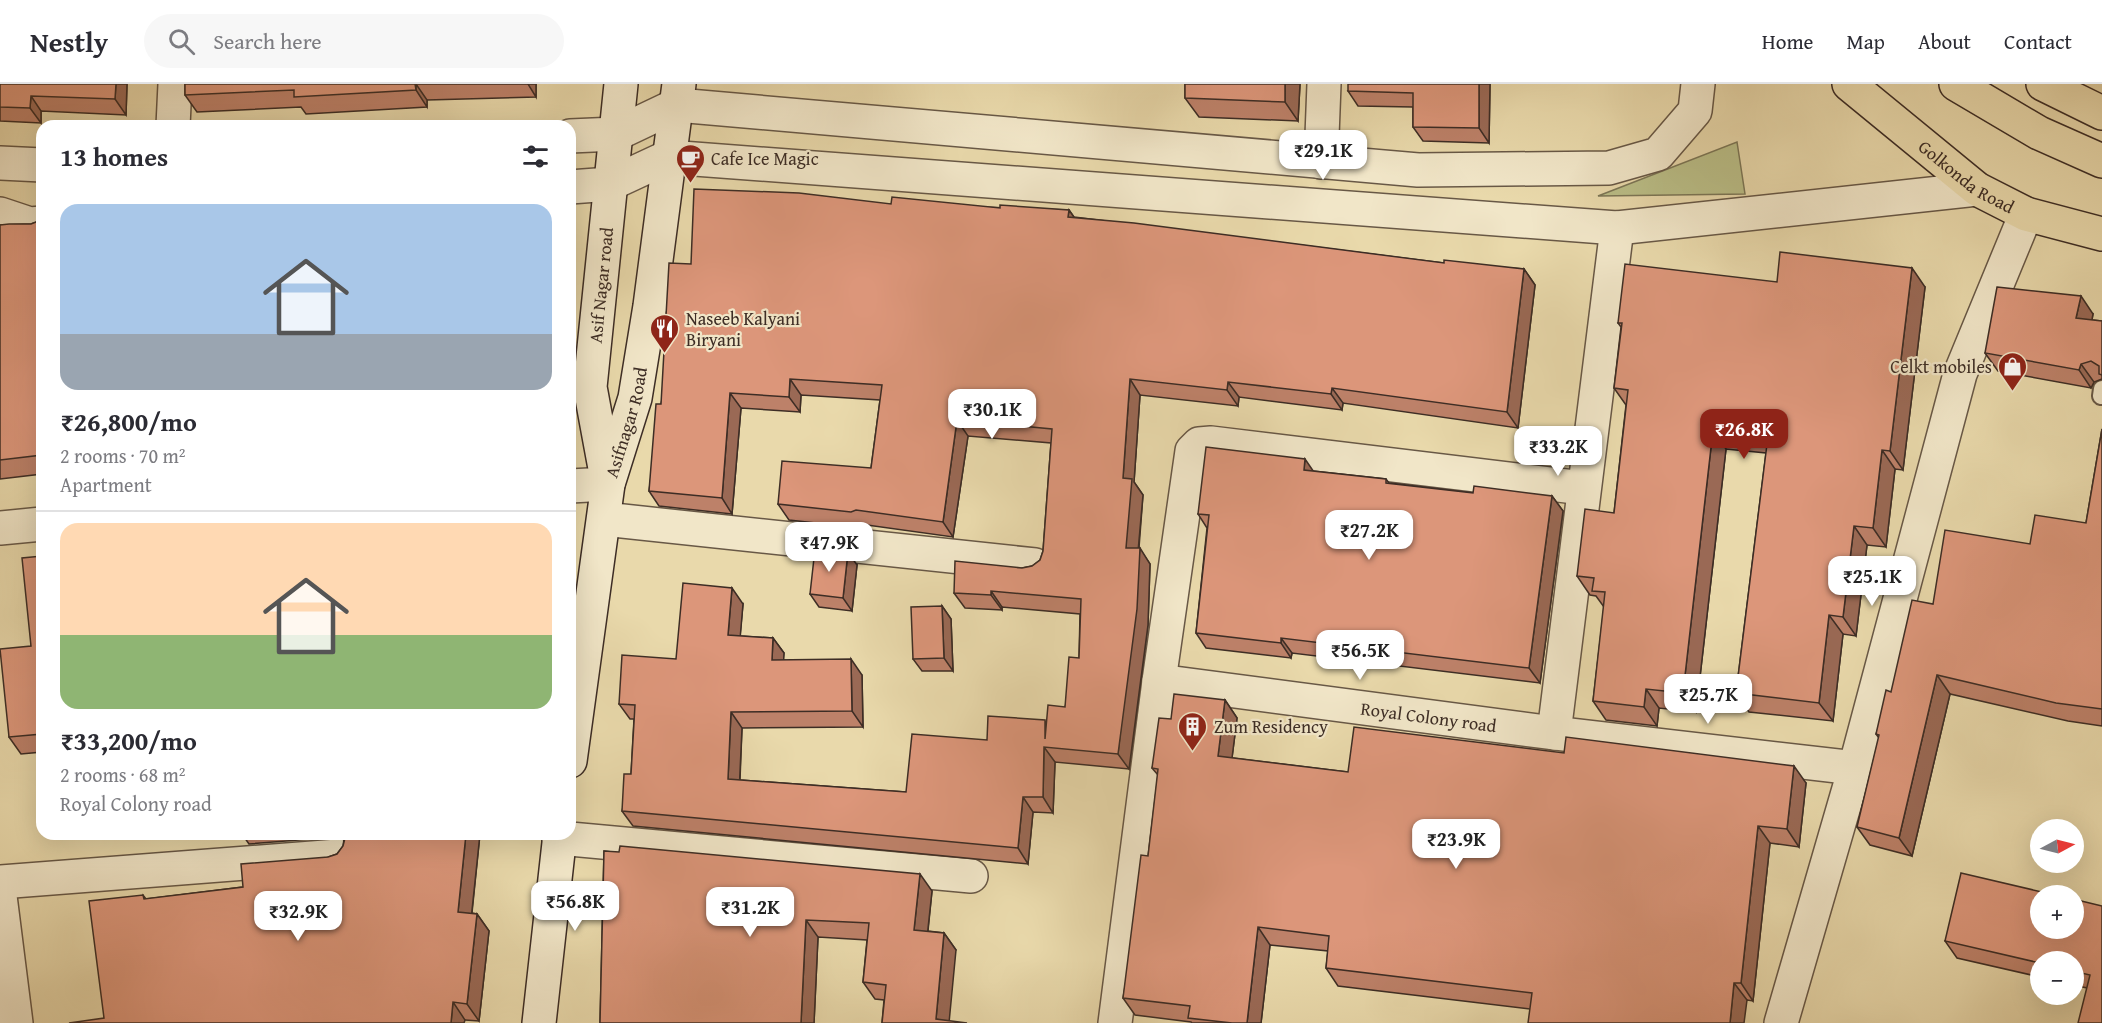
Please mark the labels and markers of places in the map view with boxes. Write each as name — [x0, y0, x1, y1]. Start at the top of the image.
pin: ₹29.1K — [1274, 130, 1372, 181]
cafe icon: Cafe Ice Magic — [674, 142, 706, 184]
place label: Cafe Ice Magic — [711, 145, 819, 172]
place label: Naseeb Kalyani Biryani — [686, 305, 800, 353]
restaurant icon: Naseeb Kalyani Biryani — [649, 312, 681, 354]
shop icon: Celkt mobiles — [1997, 350, 2029, 392]
place label: Celkt mobiles — [1890, 353, 1992, 380]
pin: ₹30.1K — [943, 389, 1041, 440]
pin: ₹26.8K — [1695, 409, 1793, 460]
pin: ₹33.2K — [1509, 426, 1607, 477]
pin: ₹27.2K — [1320, 510, 1418, 561]
pin: ₹47.9K — [780, 522, 878, 573]
pin: ₹25.1K — [1823, 556, 1921, 607]
pin: ₹56.5K — [1311, 630, 1409, 681]
pin: ₹25.7K — [1659, 674, 1757, 725]
building icon: Zum Residency — [1177, 710, 1209, 752]
place label: Zum Residency — [1214, 713, 1328, 740]
pin: ₹23.9K — [1407, 819, 1505, 870]
pin: ₹56.8K — [526, 881, 624, 932]
pin: ₹31.2K — [701, 887, 799, 938]
pin: ₹32.9K — [249, 891, 347, 942]

